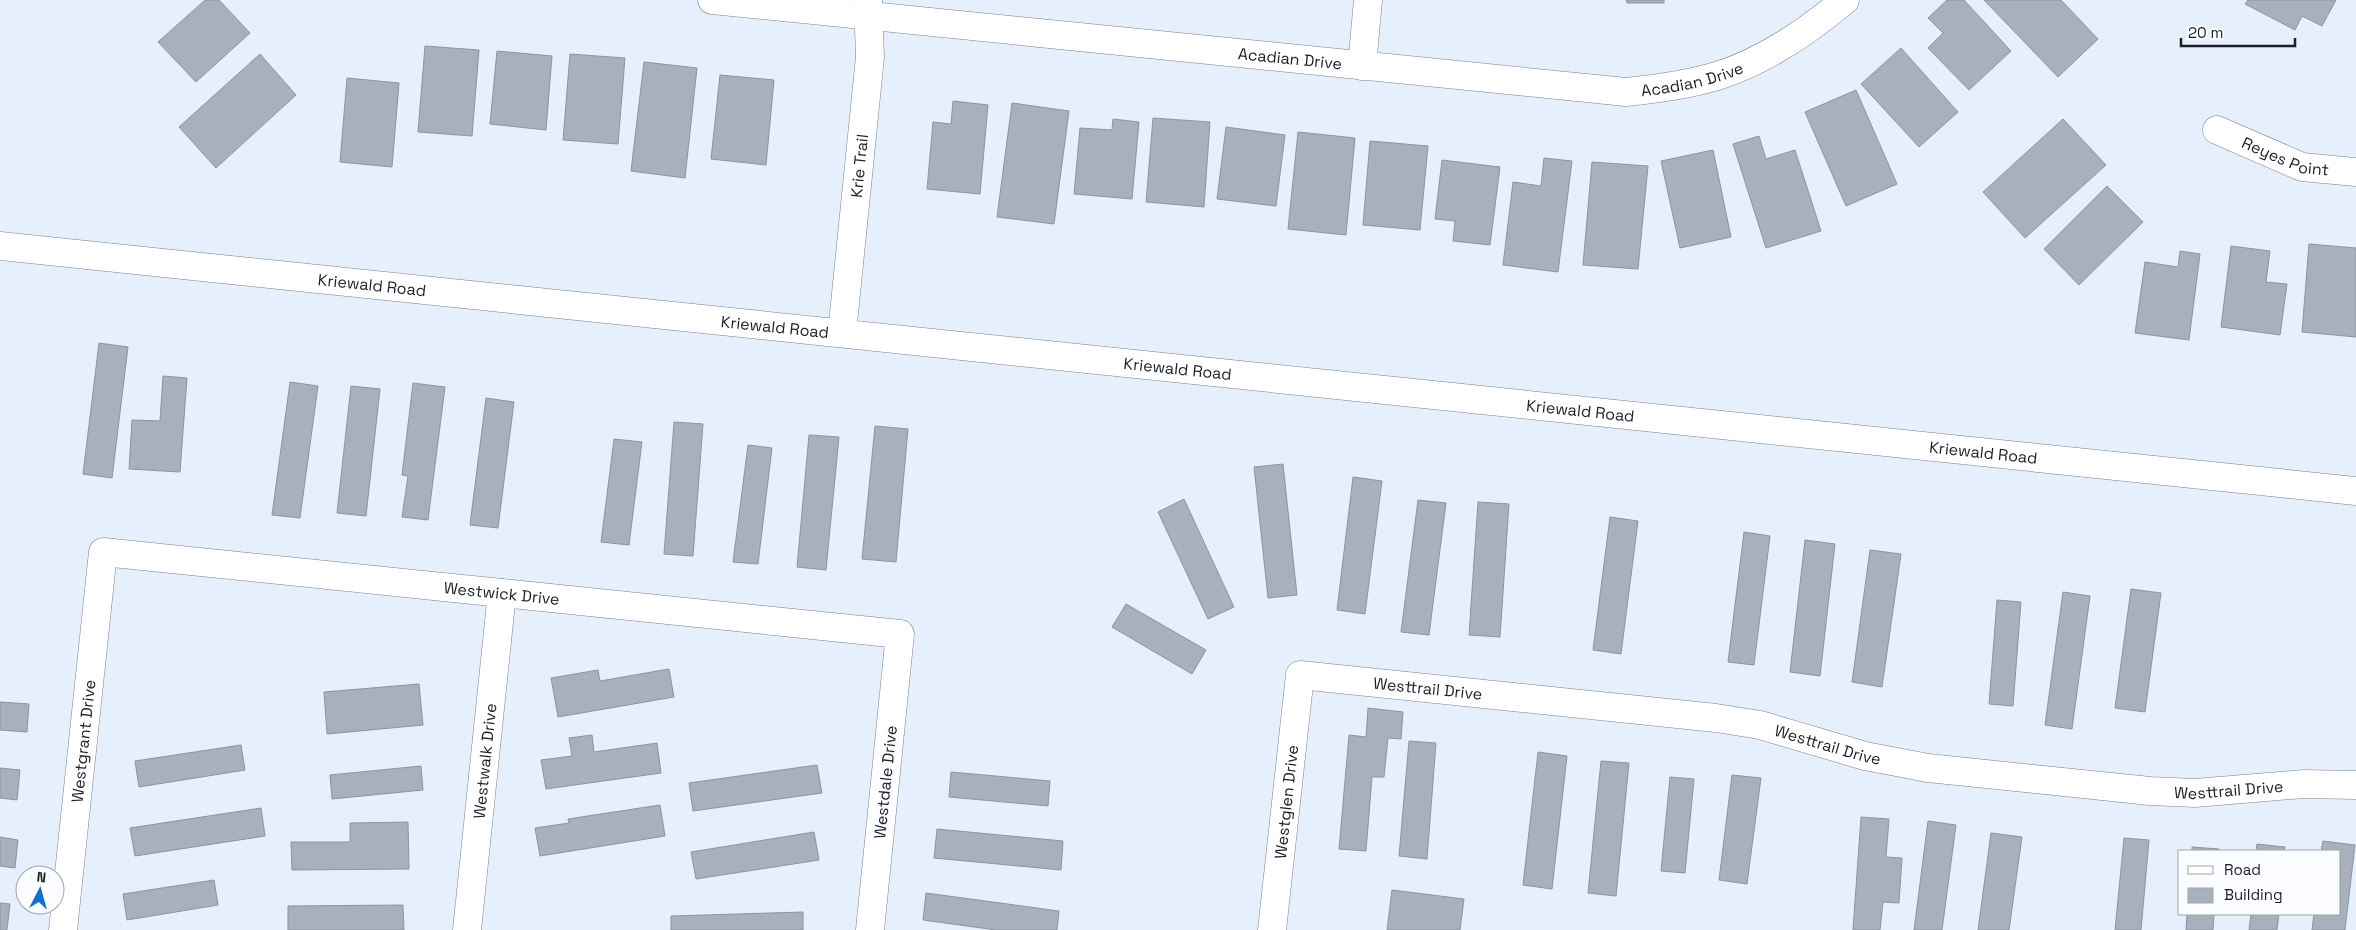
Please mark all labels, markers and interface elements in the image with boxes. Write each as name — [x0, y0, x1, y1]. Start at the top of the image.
scale bar — [2181, 15, 2295, 47]
text: 20 m — [2188, 23, 2223, 42]
street label: Acadian Drive — [1237, 43, 1343, 74]
street label: Acadian Drive — [1640, 57, 1747, 101]
street label: Reyes Point — [2238, 132, 2330, 180]
street label: Krie Trail — [846, 133, 873, 199]
street label: Kriewald Road — [317, 269, 427, 301]
street label: Kriewald Road — [720, 311, 830, 343]
street label: Kriewald Road — [1122, 353, 1233, 385]
street label: Kriewald Road — [1525, 395, 1636, 427]
street label: Kriewald Road — [1928, 437, 2038, 469]
street label: Westwick Drive — [443, 577, 561, 610]
street label: Westtrail Drive — [1372, 673, 1483, 705]
street label: Westgrant Drive — [67, 679, 100, 804]
street label: Westwalk Drive — [469, 702, 501, 820]
street label: Westtrail Drive — [1772, 720, 1883, 770]
street label: Westdale Drive — [869, 724, 902, 840]
street label: Westglen Drive — [1270, 744, 1303, 860]
street label: Westtrail Drive — [2174, 776, 2284, 804]
legend — [2178, 850, 2341, 915]
text: Road — [2224, 860, 2261, 879]
north arrow — [15, 865, 65, 915]
text: N — [36, 868, 47, 887]
text: Building — [2224, 885, 2283, 904]

